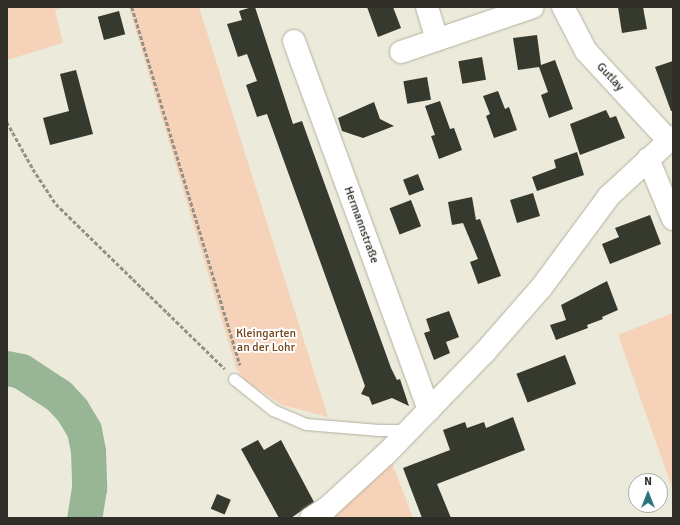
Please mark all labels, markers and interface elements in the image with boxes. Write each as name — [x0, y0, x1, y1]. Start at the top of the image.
street label: Gutlay — [593, 60, 627, 94]
street label: Hermannstraße — [340, 185, 382, 265]
park label: Kleingarten an der Lohr — [236, 327, 296, 355]
north arrow — [628, 473, 668, 513]
text: N — [644, 475, 652, 488]

